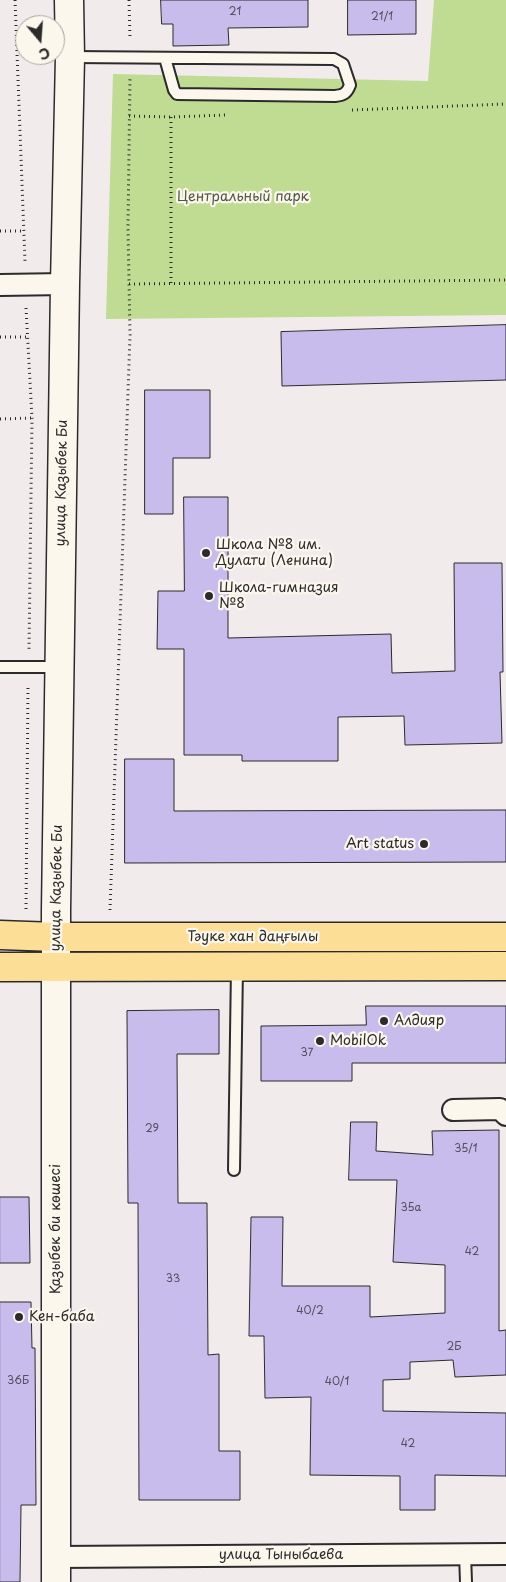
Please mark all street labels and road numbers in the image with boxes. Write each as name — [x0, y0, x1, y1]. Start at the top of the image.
street label: улица Казыбек Би — [52, 419, 72, 547]
street label: улица Казыбек Би — [47, 824, 67, 952]
street label: Тәуке хан даңғылы — [188, 929, 318, 945]
street label: Қазыбек би көшесі — [48, 1164, 64, 1294]
street label: улица Тыныбаева — [219, 1547, 343, 1563]

